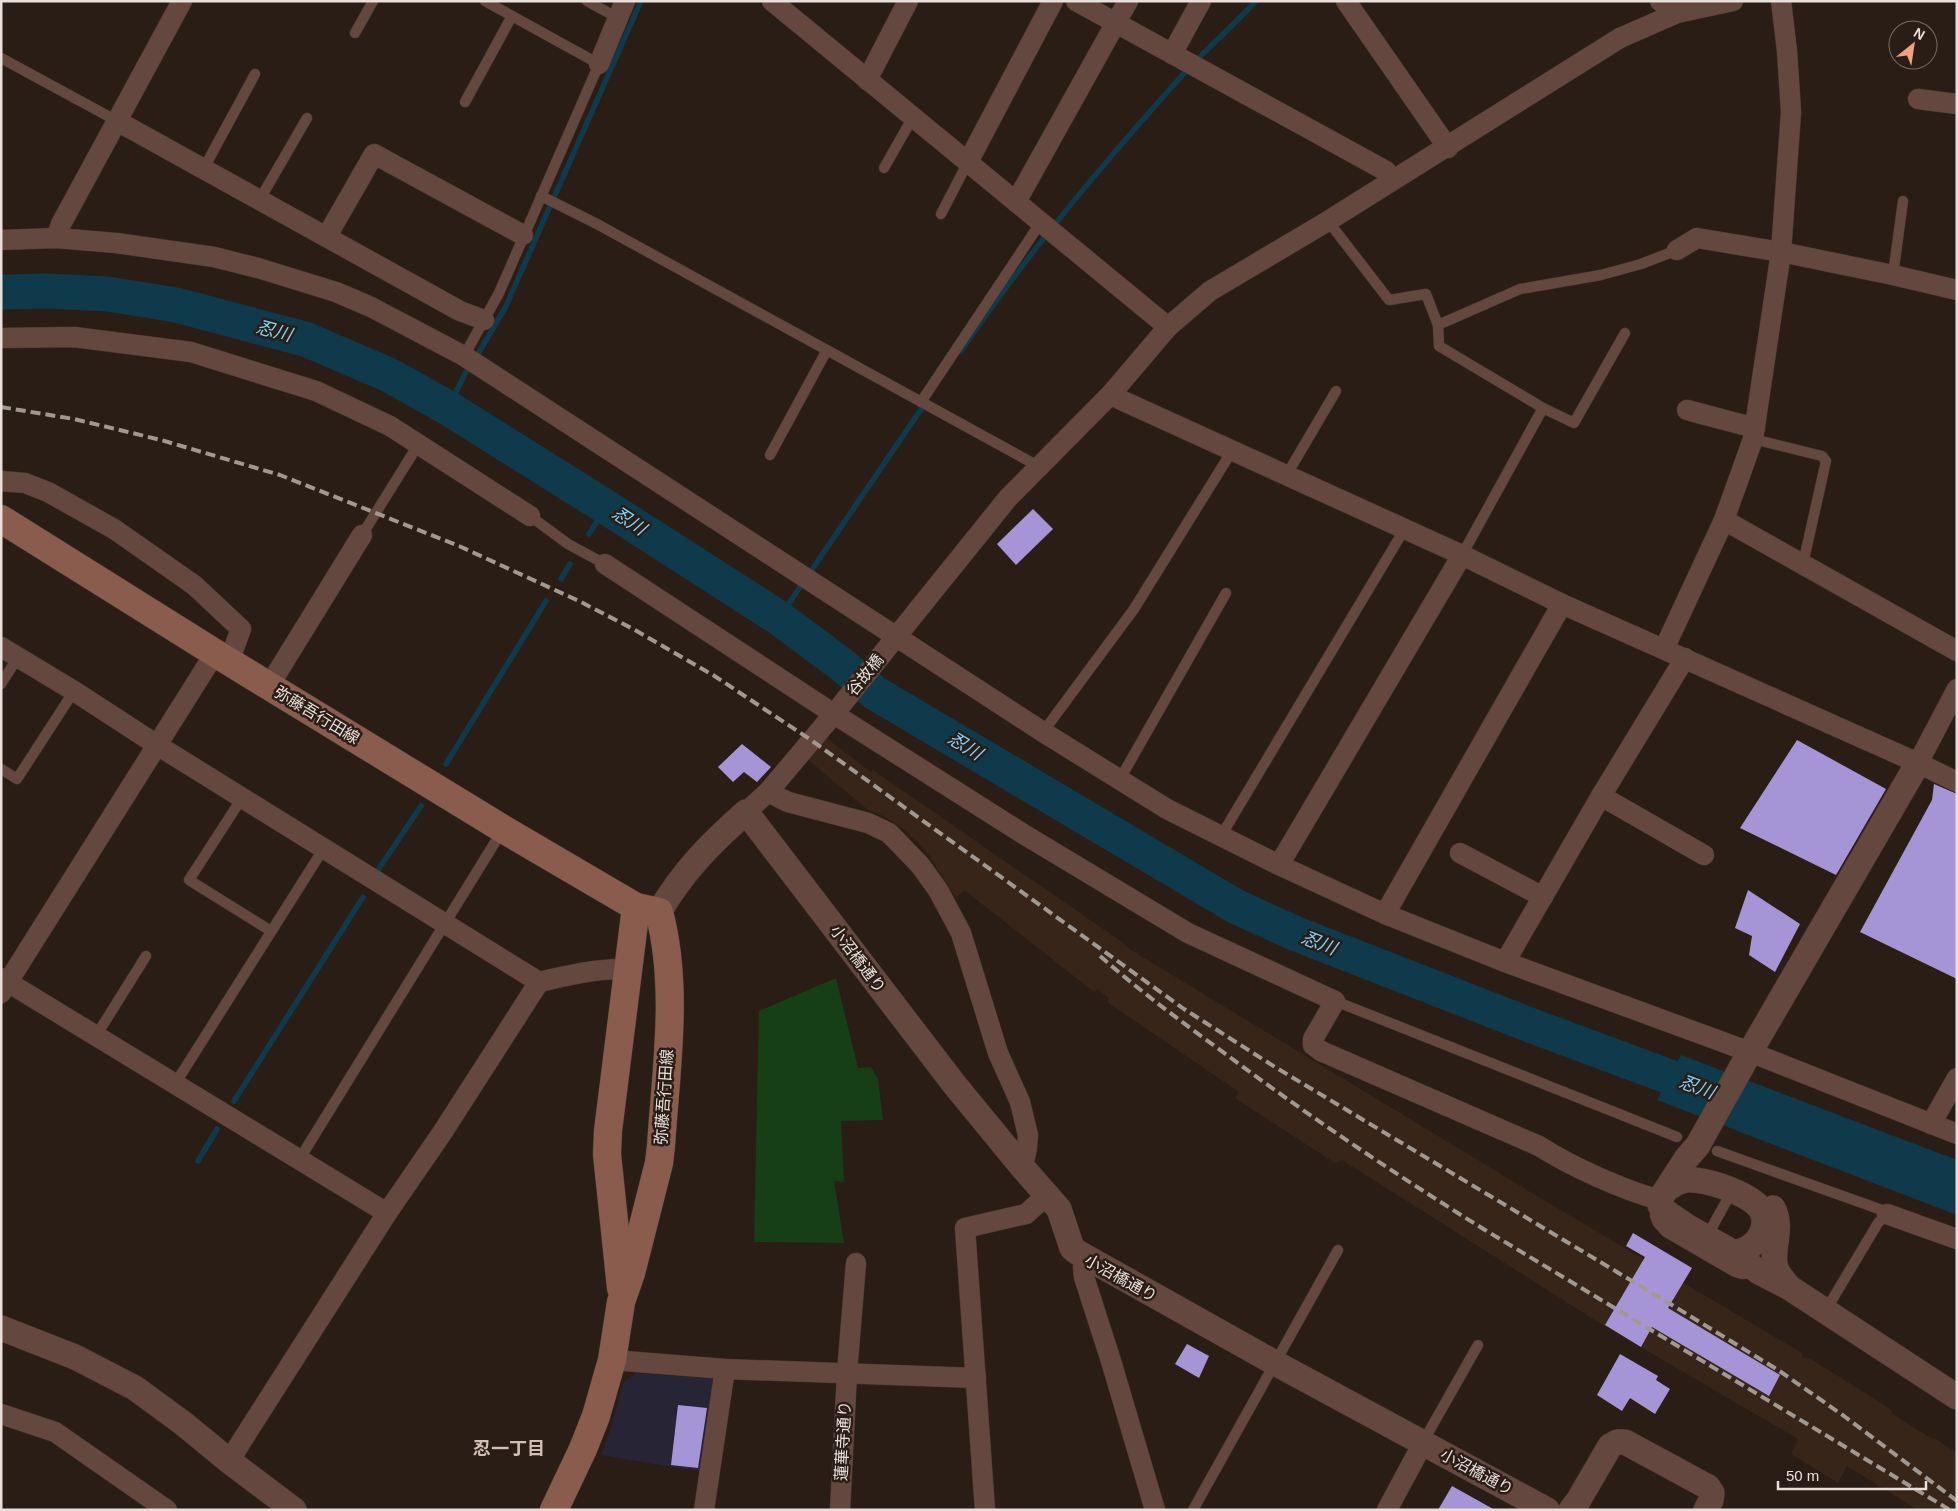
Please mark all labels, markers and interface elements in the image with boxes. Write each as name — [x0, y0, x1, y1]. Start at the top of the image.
north arrow — [1888, 20, 1938, 70]
text: N — [1911, 24, 1928, 43]
water label: 忍川 — [254, 317, 296, 346]
water label: 忍川 — [608, 503, 651, 540]
street label: 谷故橋 — [843, 651, 887, 699]
street label: 弥藤吾行田線 — [271, 683, 363, 747]
water label: 忍川 — [944, 728, 987, 765]
street label: 小沼橋通り — [827, 922, 889, 996]
water label: 忍川 — [1299, 927, 1341, 960]
street label: 弥藤吾行田線 — [652, 1049, 676, 1145]
water label: 忍川 — [1677, 1071, 1719, 1103]
street label: 小沼橋通り — [1082, 1251, 1160, 1305]
street label: 蓮華寺通り — [832, 1401, 854, 1481]
district label: 忍一丁目 — [473, 1439, 545, 1459]
street label: 小沼橋通り — [1438, 1446, 1516, 1498]
scale bar — [1778, 1458, 1926, 1490]
text: 50 m — [1786, 1467, 1819, 1484]

